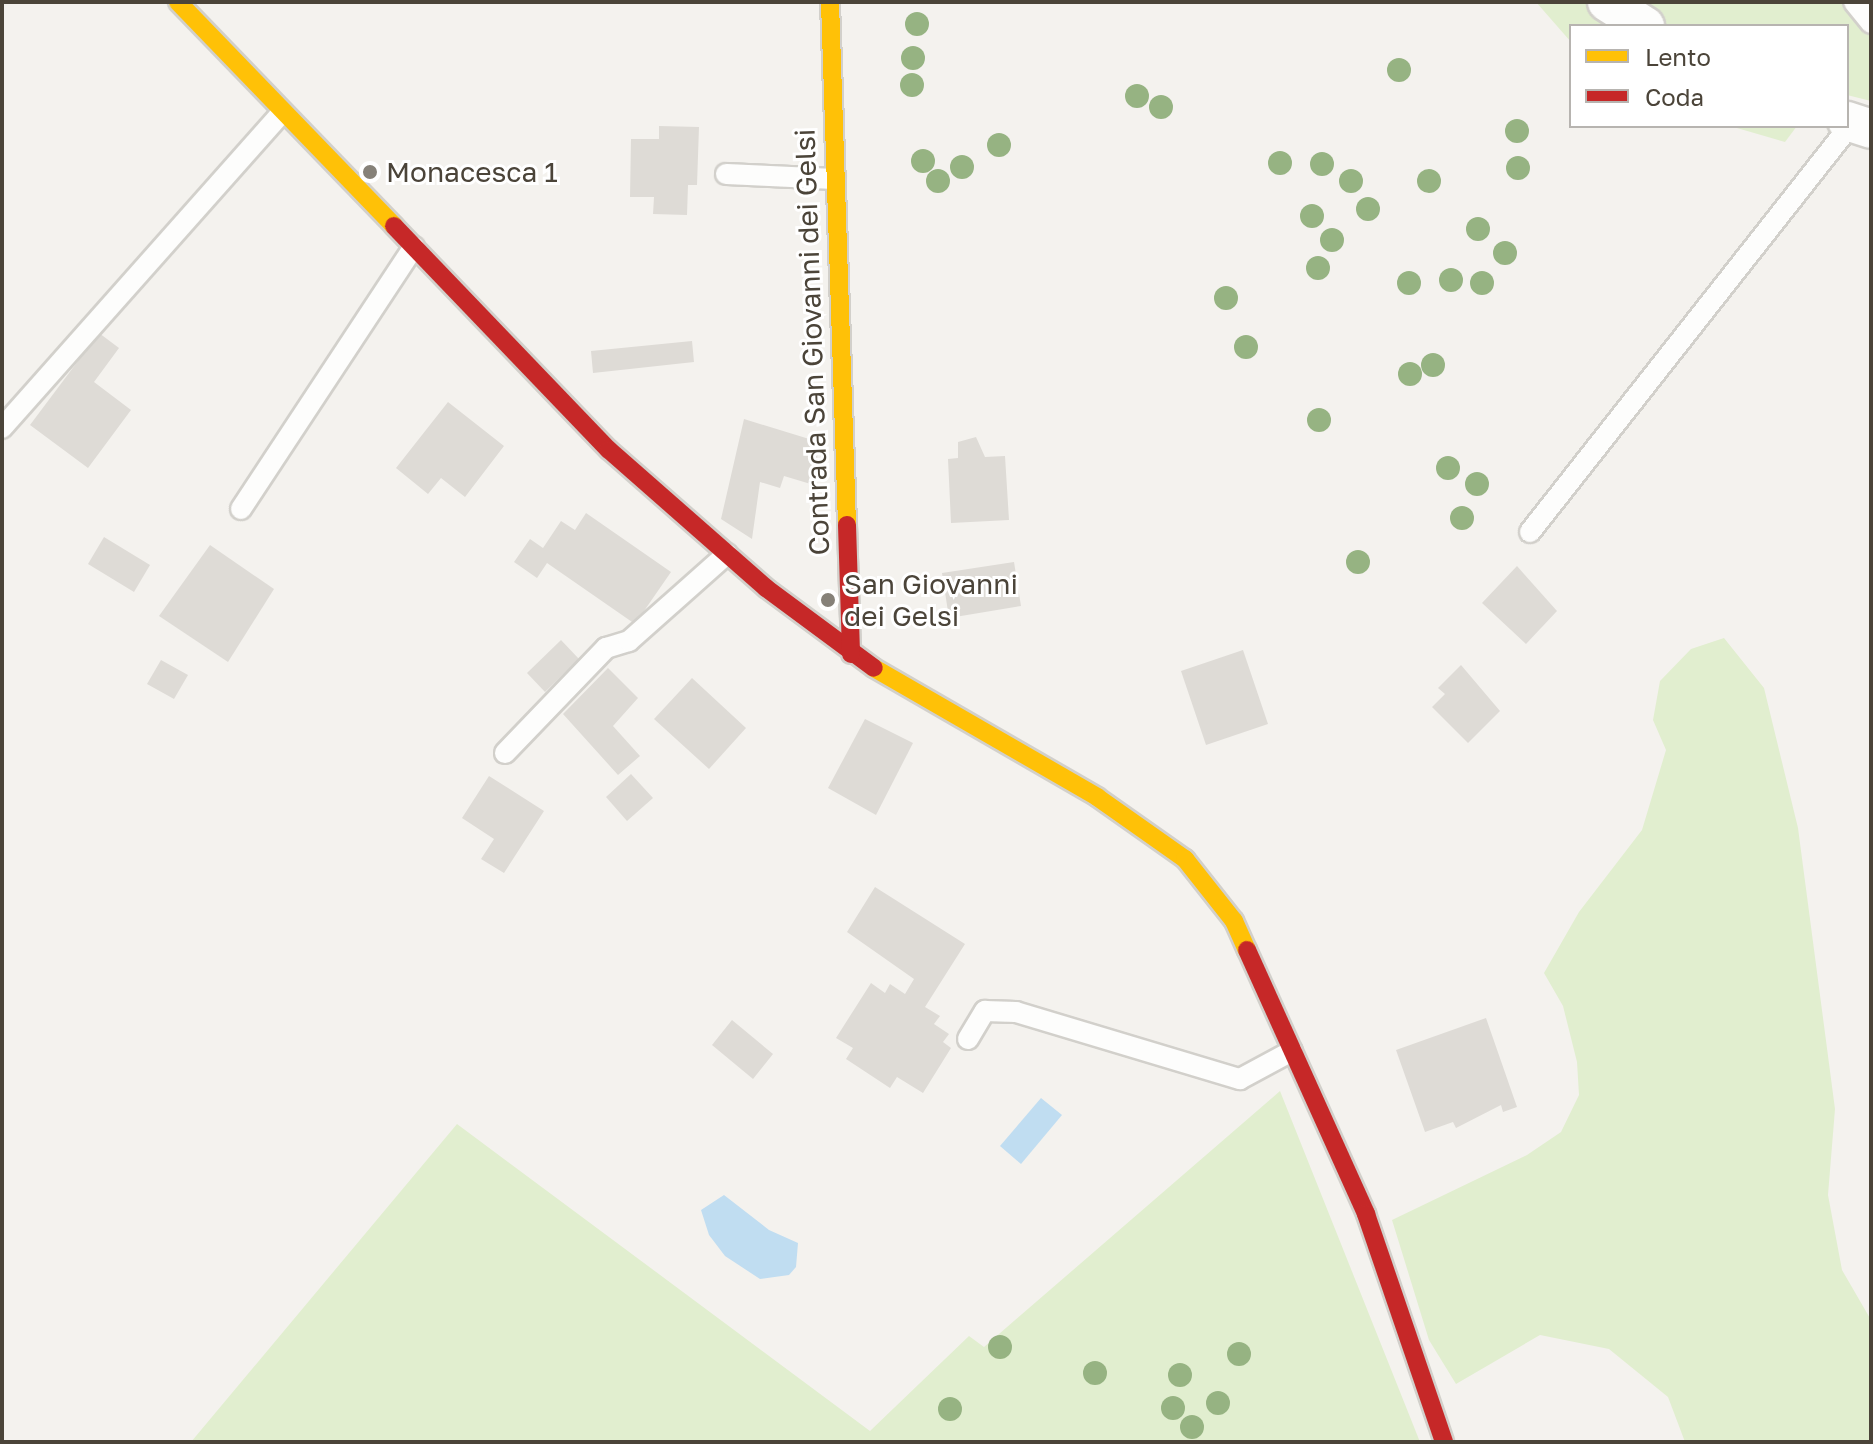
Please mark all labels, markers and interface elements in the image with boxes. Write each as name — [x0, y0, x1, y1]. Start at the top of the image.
legend — [1569, 24, 1849, 128]
text: Lento — [1645, 42, 1711, 71]
text: Coda — [1645, 82, 1704, 111]
street label: Contrada San Giovanni dei Gelsi — [788, 128, 836, 556]
place label: Monacesca 1 — [386, 155, 558, 189]
marker: Monacesca 1 — [361, 163, 379, 181]
place label: San Giovanni dei Gelsi — [844, 567, 1018, 633]
marker: San Giovanni dei Gelsi — [819, 591, 837, 609]

